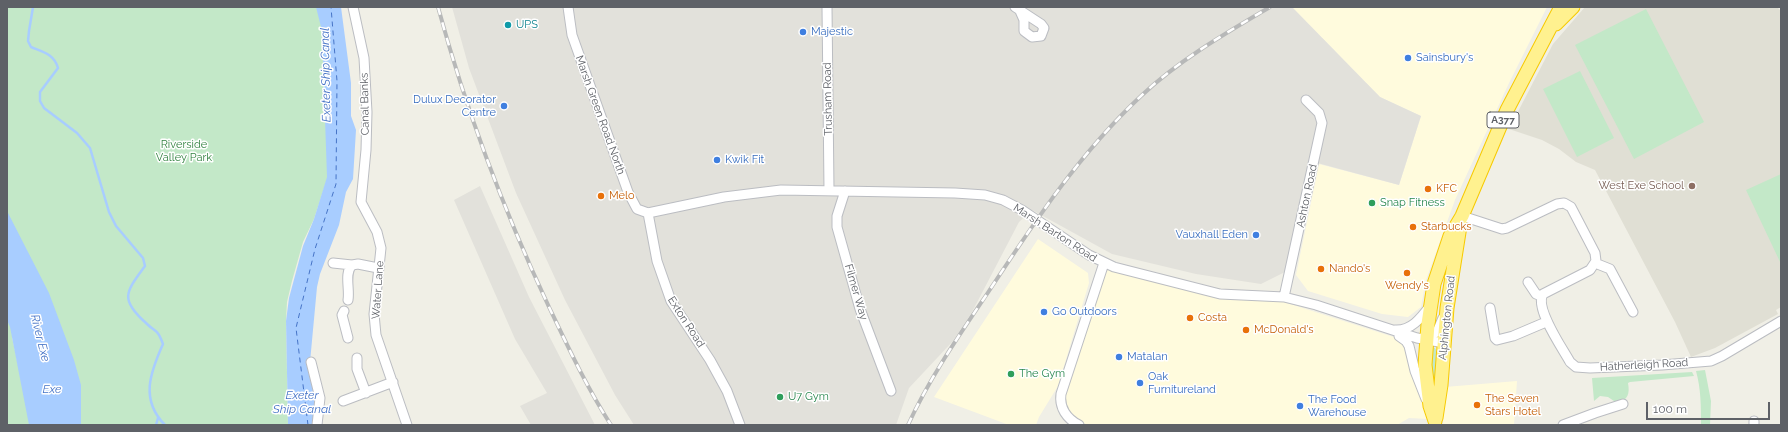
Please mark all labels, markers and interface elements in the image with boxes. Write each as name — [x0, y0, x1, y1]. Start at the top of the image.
place label: UPS — [516, 18, 538, 32]
marker: UPS — [503, 20, 513, 30]
place label: Majestic — [811, 25, 853, 39]
marker: Majestic — [798, 27, 808, 37]
water label: Exeter Ship Canal — [318, 28, 334, 122]
place label: Sainsbury's — [1416, 51, 1473, 65]
marker: Sainsbury's — [1403, 53, 1413, 63]
street label: Marsh Green Road North — [572, 54, 628, 176]
street label: Trusham Road — [821, 62, 835, 136]
street label: Canal Banks — [358, 73, 372, 135]
place label: Dulux Decorator Centre — [413, 93, 496, 119]
marker: Dulux Decorator Centre — [499, 101, 509, 111]
road number: A377 — [1487, 112, 1519, 128]
park label: Riverside Valley Park — [156, 138, 212, 164]
place label: Kwik Fit — [725, 153, 764, 167]
marker: Kwik Fit — [712, 155, 722, 165]
street label: Ashton Road — [1294, 163, 1320, 229]
place label: West Exe School — [1599, 179, 1684, 193]
marker: West Exe School — [1687, 181, 1697, 191]
place label: KFC — [1436, 182, 1457, 196]
marker: KFC — [1423, 184, 1433, 194]
place label: Melo — [609, 189, 635, 203]
marker: Melo — [596, 191, 606, 201]
place label: Snap Fitness — [1380, 196, 1445, 210]
marker: Snap Fitness — [1367, 198, 1377, 208]
street label: Marsh Barton Road — [1011, 201, 1099, 265]
place label: Starbucks — [1421, 220, 1472, 234]
marker: Starbucks — [1408, 222, 1418, 232]
place label: Vauxhall Eden — [1176, 228, 1248, 242]
marker: Vauxhall Eden — [1251, 230, 1261, 240]
street label: Water Lane — [369, 260, 387, 320]
street label: Filmer Way — [842, 262, 870, 322]
place label: Nando's — [1329, 262, 1370, 276]
marker: Nando's — [1316, 264, 1326, 274]
marker: Wendy's — [1402, 268, 1412, 278]
street label: Alphington Road — [1436, 275, 1458, 361]
place label: Wendy's — [1385, 279, 1429, 293]
street label: Exton Road — [665, 294, 707, 350]
place label: Go Outdoors — [1052, 305, 1117, 319]
marker: Go Outdoors — [1039, 307, 1049, 317]
place label: Costa — [1198, 311, 1227, 325]
water label: River Exe — [27, 313, 53, 363]
marker: Costa — [1185, 313, 1195, 323]
place label: McDonald's — [1254, 323, 1314, 337]
marker: McDonald's — [1241, 325, 1251, 335]
place label: Matalan — [1127, 350, 1168, 364]
marker: Matalan — [1114, 352, 1124, 362]
street label: Hatherleigh Road — [1599, 356, 1689, 374]
place label: The Gym — [1019, 367, 1065, 381]
marker: The Gym — [1006, 369, 1016, 379]
place label: Oak Furnitureland — [1148, 370, 1216, 396]
marker: Oak Furnitureland — [1135, 378, 1145, 388]
water label: Exe — [43, 382, 61, 396]
water label: Exeter Ship Canal — [273, 388, 331, 416]
place label: U7 Gym — [788, 390, 829, 404]
marker: U7 Gym — [775, 392, 785, 402]
place label: The Seven Stars Hotel — [1485, 392, 1541, 418]
place label: The Food Warehouse — [1308, 393, 1366, 419]
scale bar — [1648, 394, 1772, 420]
marker: The Seven Stars Hotel — [1472, 400, 1482, 410]
marker: The Food Warehouse — [1295, 401, 1305, 411]
text: 100 m — [1653, 402, 1687, 416]

